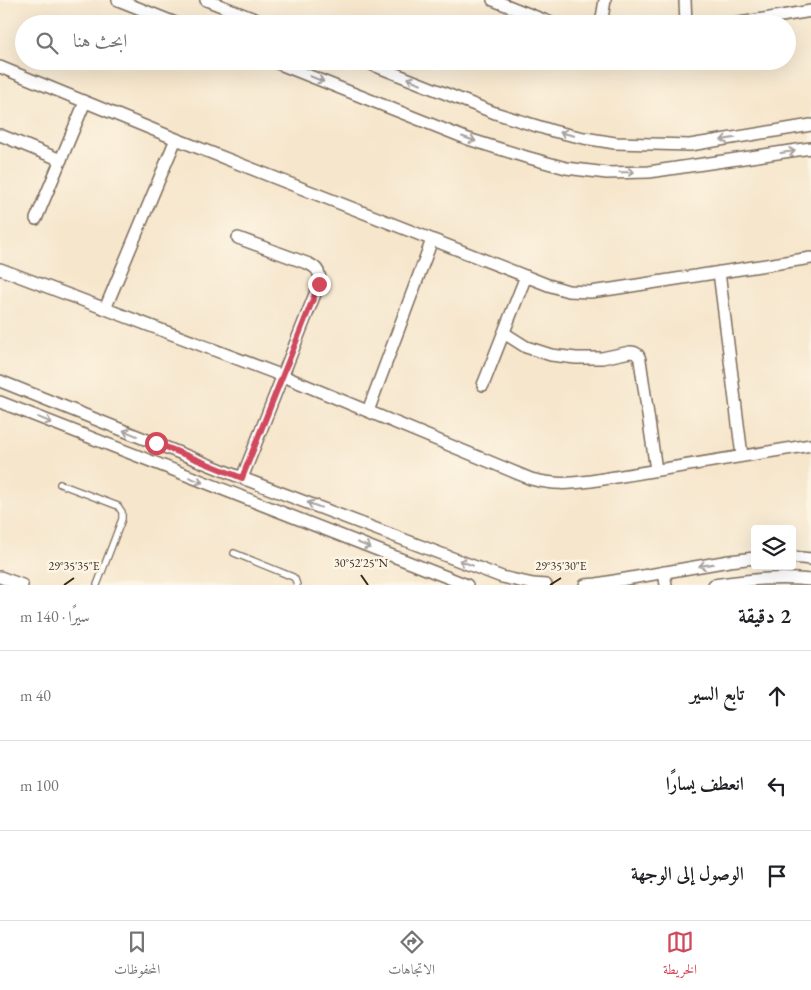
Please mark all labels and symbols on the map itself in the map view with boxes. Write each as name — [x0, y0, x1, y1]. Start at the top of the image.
one-way arrow — [309, 75, 325, 84]
one-way arrow — [407, 76, 422, 86]
one-way arrow — [560, 129, 576, 138]
one-way arrow — [721, 134, 737, 144]
one-way arrow — [460, 135, 476, 144]
one-way arrow — [779, 146, 795, 156]
one-way arrow — [618, 167, 634, 177]
route end — [308, 273, 331, 296]
one-way arrow — [37, 416, 52, 425]
one-way arrow — [123, 428, 138, 437]
route start — [145, 432, 168, 455]
one-way arrow — [189, 476, 204, 485]
one-way arrow — [307, 500, 322, 509]
one-way arrow — [356, 541, 371, 550]
text: 30°52'25"N — [334, 555, 388, 571]
text: 29°35'35"E — [48, 558, 100, 574]
one-way arrow — [459, 558, 474, 568]
text: 29°35'30"E — [535, 558, 587, 574]
one-way arrow — [699, 561, 715, 570]

